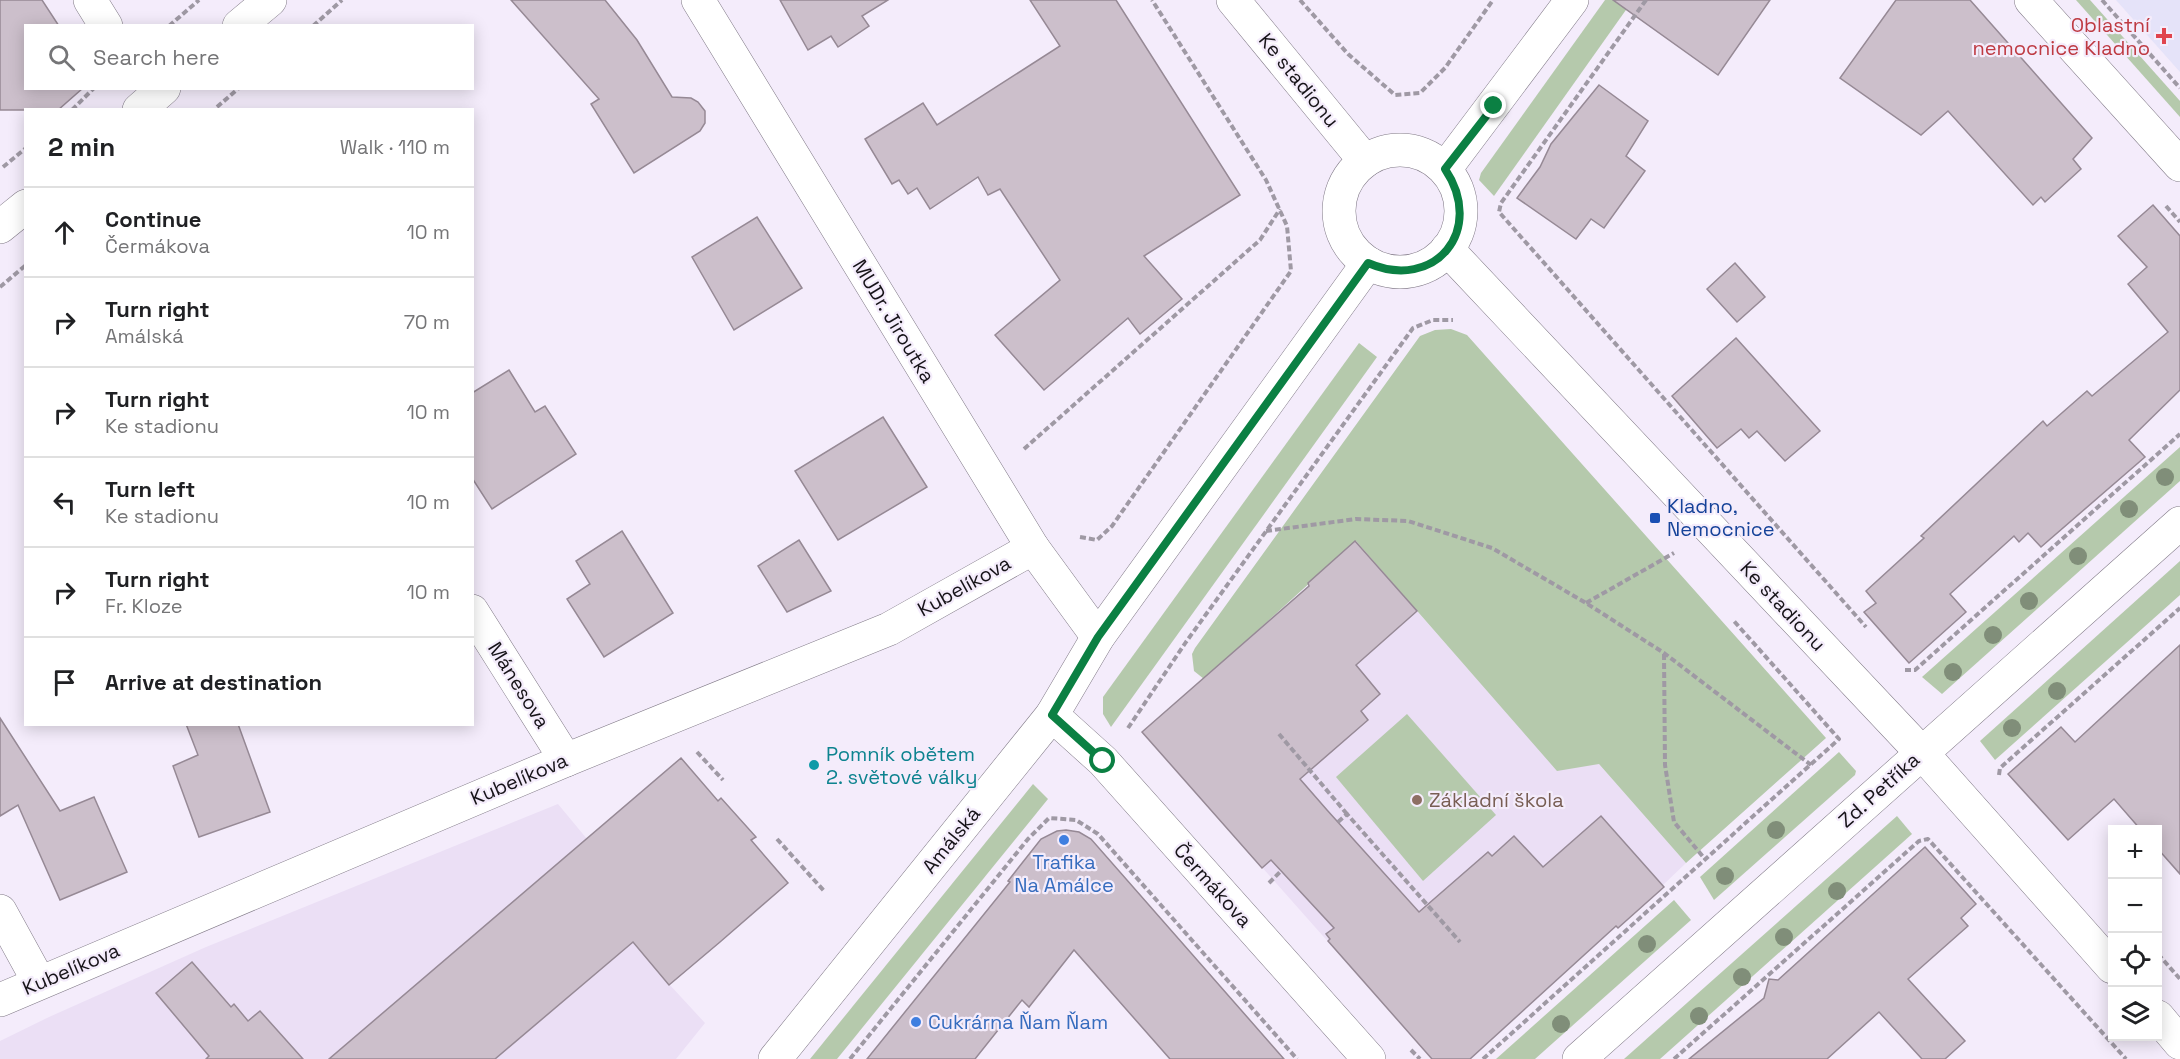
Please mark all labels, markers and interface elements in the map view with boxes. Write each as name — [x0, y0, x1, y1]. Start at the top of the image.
place label: Oblastní nemocnice Kladno — [1972, 12, 2150, 61]
search box — [24, 24, 474, 90]
marker: Oblastní nemocnice Kladno — [2155, 27, 2173, 45]
street label: Ke stadionu — [1253, 28, 1345, 132]
icon: search — [45, 41, 78, 74]
text: Search here — [93, 43, 220, 71]
route end — [1480, 92, 1506, 118]
text: 2 min — [48, 130, 115, 164]
text: Walk · 110 m — [340, 134, 450, 160]
text: Continue — [105, 205, 201, 233]
icon: ahead — [48, 216, 81, 249]
text: 10 m — [406, 219, 450, 245]
text: Čermákova — [105, 233, 210, 259]
street label: MUDr. Jiroutka — [847, 255, 941, 387]
text: Turn right — [105, 295, 210, 323]
icon: right — [48, 306, 81, 339]
text: 70 m — [404, 309, 450, 335]
text: Amálská — [105, 323, 184, 349]
text: Turn right — [105, 385, 210, 413]
icon: right — [48, 396, 81, 429]
text: 10 m — [406, 399, 450, 425]
text: Ke stadionu — [105, 413, 219, 439]
text: Turn left — [105, 475, 195, 503]
icon: left — [48, 486, 81, 519]
text: 10 m — [406, 489, 450, 515]
place label: Kladno, Nemocnice — [1667, 493, 1775, 542]
text: Ke stadionu — [105, 503, 219, 529]
marker: Kladno, Nemocnice — [1648, 511, 1662, 525]
street label: Kubelíkova — [913, 550, 1015, 622]
street label: Ke stadionu — [1735, 555, 1831, 657]
text: Turn right — [105, 565, 210, 593]
icon: right — [48, 576, 81, 609]
text: 10 m — [406, 579, 450, 605]
text: Fr. Kloze — [105, 593, 183, 619]
street label: Mánesova — [482, 637, 556, 733]
icon: arrive — [48, 666, 81, 699]
text: Arrive at destination — [105, 668, 322, 696]
place label: Pomník obětem 2. světové války — [826, 741, 978, 790]
street label: Kubelíkova — [467, 747, 571, 811]
route start — [1089, 747, 1115, 773]
street label: Zd. Petříka — [1833, 747, 1925, 833]
marker: Pomník obětem 2. světové války — [807, 758, 821, 772]
place label: Základní škola — [1429, 787, 1564, 813]
marker: Základní škola — [1410, 793, 1424, 807]
street label: Amálská — [916, 801, 986, 879]
map controls — [2108, 825, 2162, 1041]
button: + — [2108, 825, 2162, 879]
marker: Trafika Na Amálce — [1057, 833, 1071, 847]
street label: Čermákova — [1168, 837, 1258, 933]
place label: Trafika Na Amálce — [1014, 849, 1114, 898]
button: − — [2108, 879, 2162, 933]
button: locate — [2108, 933, 2162, 987]
street label: Kubelíkova — [19, 937, 123, 1001]
button: layers — [2108, 987, 2162, 1041]
place label: Cukrárna Ňam Ňam — [928, 1009, 1108, 1035]
marker: Cukrárna Ňam Ňam — [909, 1015, 923, 1029]

